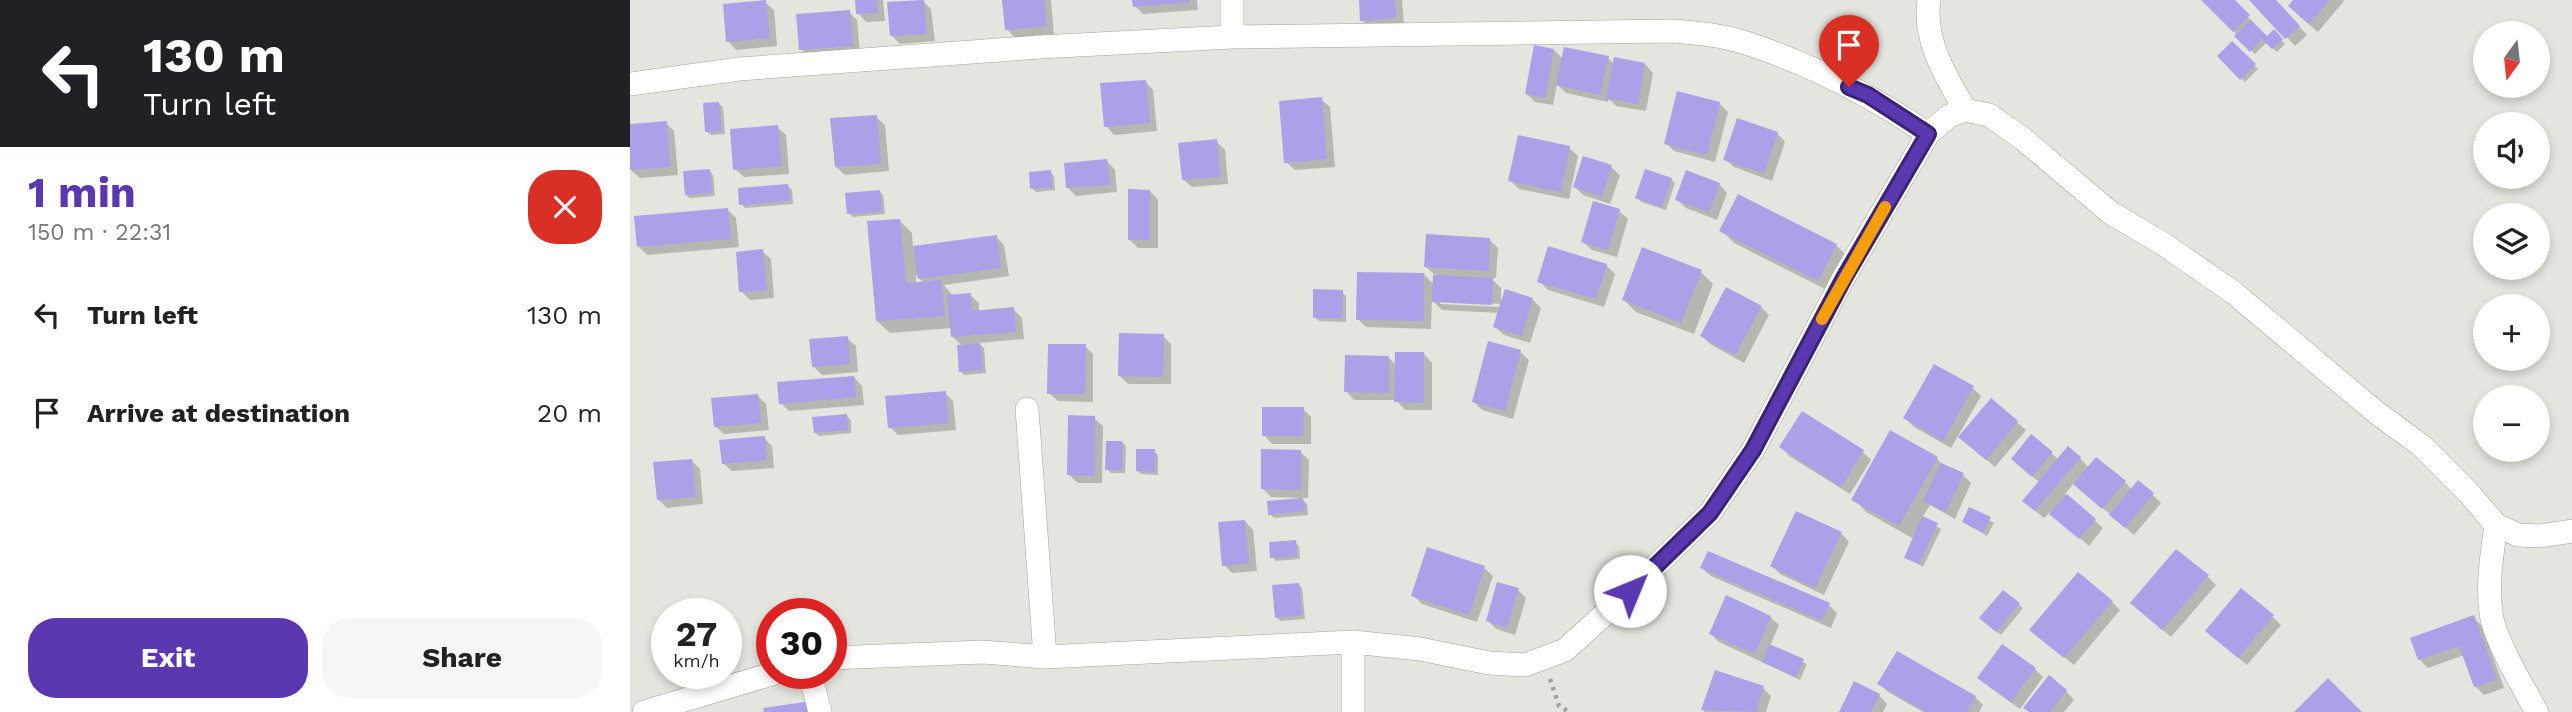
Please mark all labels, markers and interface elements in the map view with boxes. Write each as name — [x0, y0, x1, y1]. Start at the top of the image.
pin — [1819, 15, 1879, 87]
north arrow — [2473, 21, 2550, 98]
map controls — [2473, 21, 2550, 462]
text: 130 m — [143, 26, 285, 84]
icon: arrive — [1830, 26, 1868, 64]
icon: left — [28, 28, 119, 119]
text: Turn left — [143, 85, 276, 123]
button: sound — [2473, 112, 2550, 189]
text: 1 min — [28, 168, 136, 217]
button: close — [528, 170, 602, 244]
button: layers — [2473, 203, 2550, 280]
text: 150 m · 22:31 — [28, 219, 171, 246]
button: + — [2473, 294, 2550, 371]
icon: left — [28, 296, 66, 334]
text: Turn left — [87, 300, 198, 330]
text: 130 m — [527, 300, 602, 330]
button: − — [2473, 385, 2550, 462]
icon: arrive — [28, 394, 66, 432]
text: Arrive at destination — [87, 398, 350, 428]
text: 20 m — [537, 398, 602, 428]
position arrow — [1593, 554, 1667, 628]
speed limit sign: 30 — [756, 598, 847, 689]
text: 27 — [676, 613, 717, 655]
button: Exit — [28, 618, 308, 698]
button: Share — [322, 618, 602, 698]
text: km/h — [673, 650, 720, 671]

